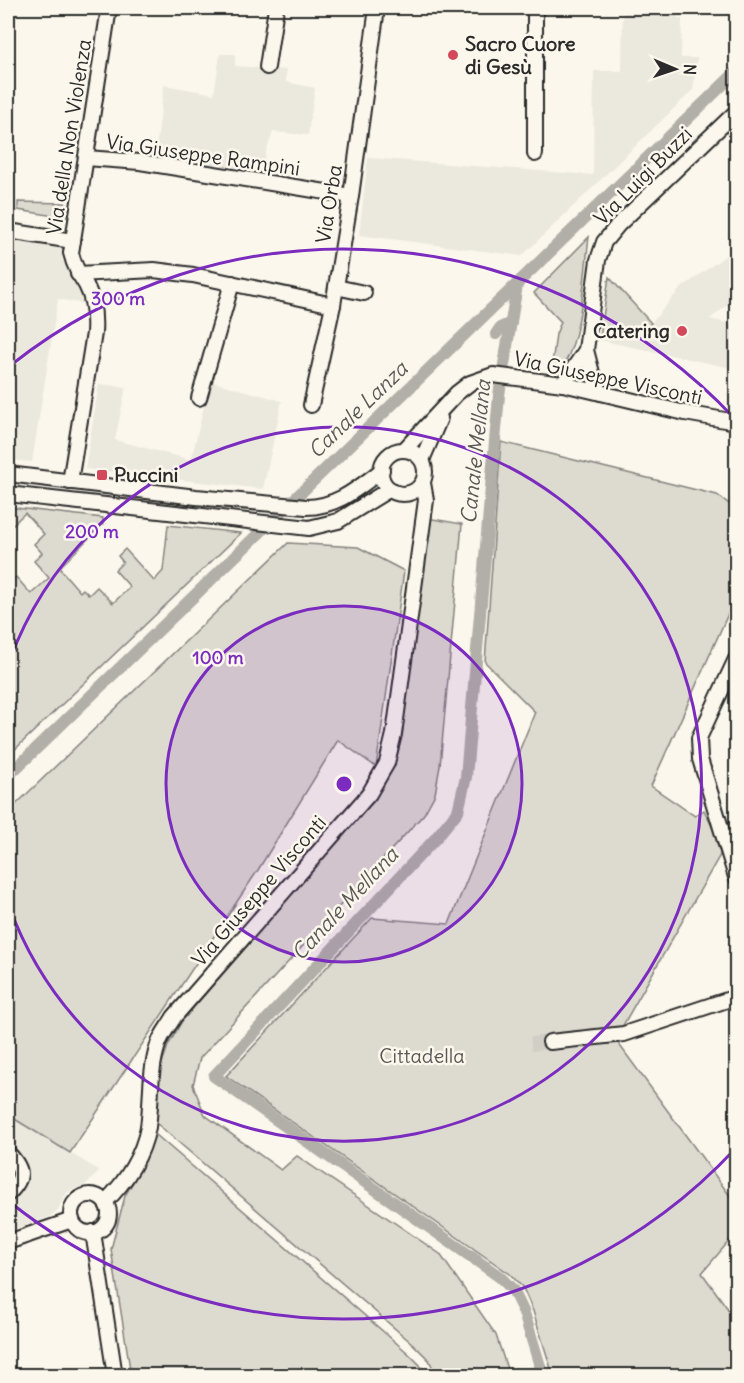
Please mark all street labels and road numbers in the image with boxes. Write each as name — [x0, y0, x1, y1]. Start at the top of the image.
street label: Via della Non Violenza — [41, 37, 96, 237]
street label: Via Luigi Buzzi — [588, 121, 697, 230]
street label: Via Giuseppe Rampini — [105, 129, 302, 180]
street label: Via Orba — [310, 163, 347, 245]
street label: Via Giuseppe Visconti — [512, 345, 705, 410]
street label: Via Giuseppe Visconti — [186, 810, 331, 971]

